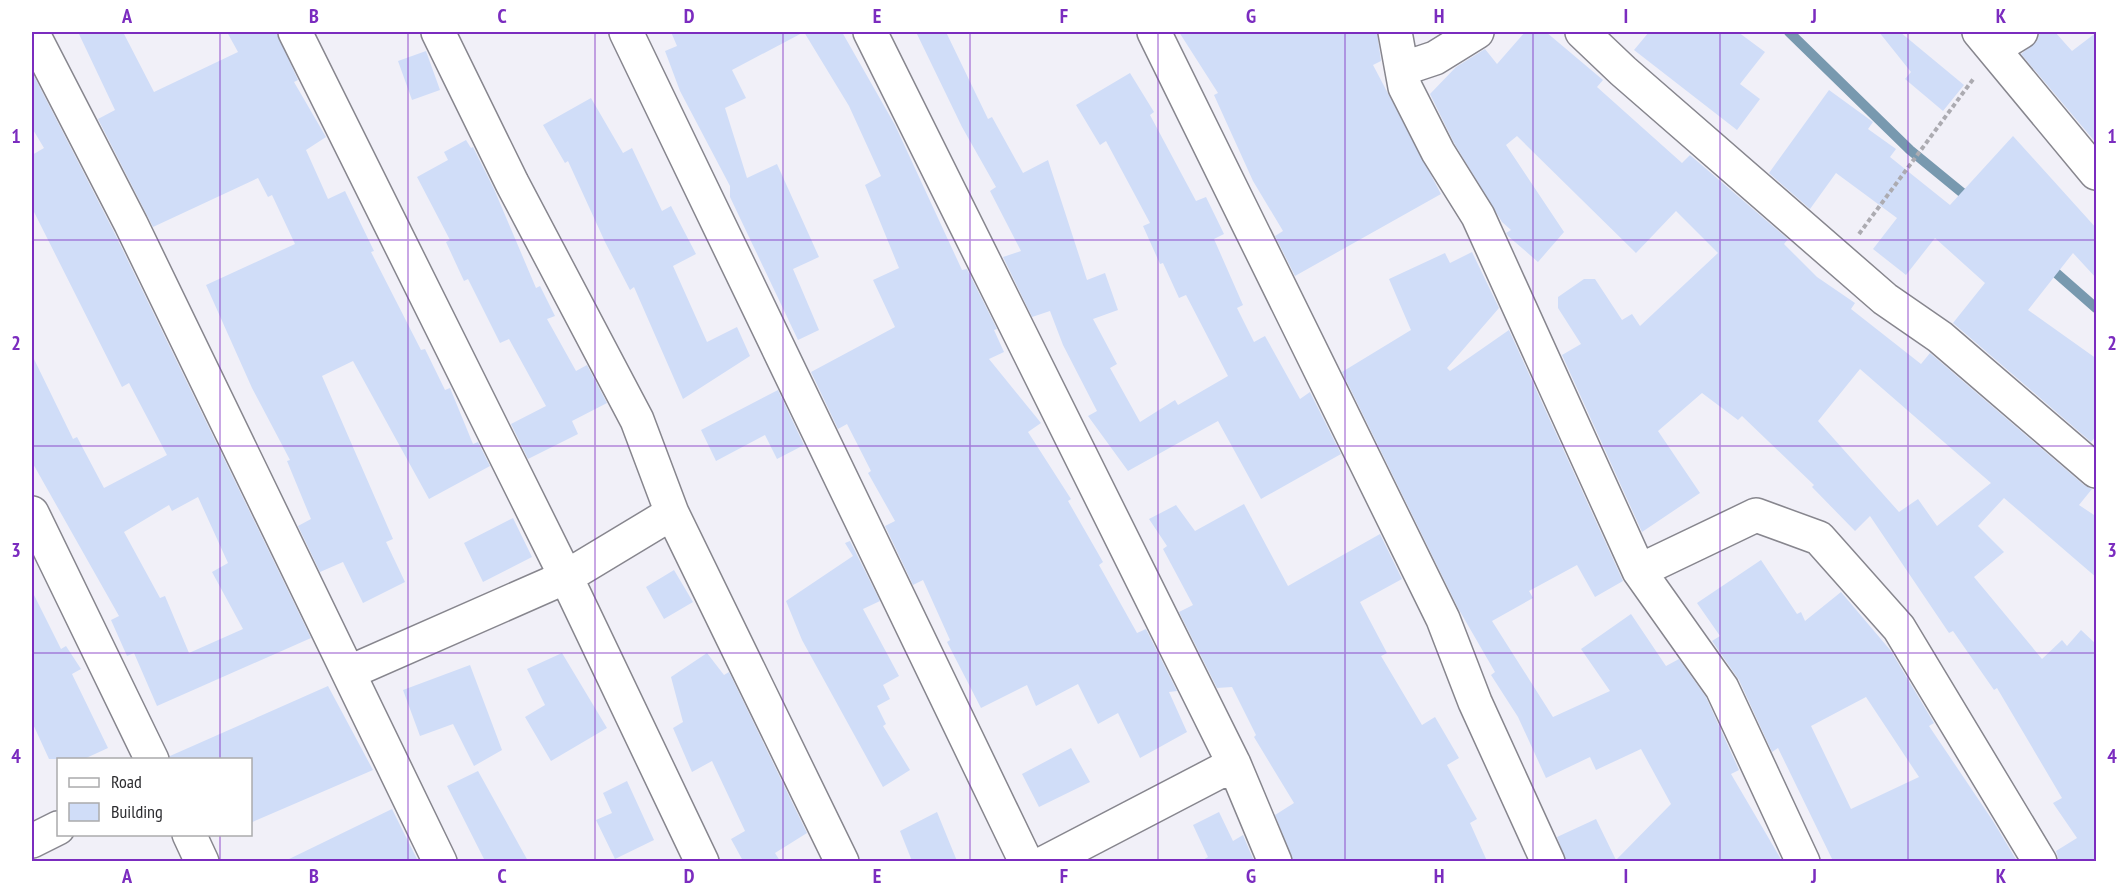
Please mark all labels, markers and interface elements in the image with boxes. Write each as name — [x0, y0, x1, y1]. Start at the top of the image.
text: A — [121, 3, 133, 29]
text: B — [309, 3, 319, 29]
text: C — [497, 3, 507, 29]
text: D — [684, 3, 695, 29]
text: E — [873, 3, 881, 29]
text: F — [1060, 3, 1068, 29]
text: G — [1246, 3, 1256, 29]
text: H — [1434, 3, 1444, 29]
text: I — [1624, 3, 1628, 29]
text: J — [1810, 3, 1817, 29]
text: K — [1996, 3, 2007, 29]
text: 1 — [11, 123, 21, 149]
text: 1 — [2107, 123, 2117, 149]
text: 2 — [11, 330, 21, 356]
text: 2 — [2107, 330, 2117, 356]
text: 3 — [11, 537, 21, 563]
text: 3 — [2107, 537, 2117, 563]
text: 4 — [11, 743, 21, 769]
text: 4 — [2107, 743, 2117, 769]
legend — [57, 758, 252, 836]
text: Road — [111, 770, 142, 793]
text: Building — [111, 800, 163, 823]
text: A — [121, 863, 133, 889]
text: B — [309, 863, 319, 889]
text: C — [497, 863, 507, 889]
text: D — [684, 863, 695, 889]
text: E — [873, 863, 881, 889]
text: F — [1060, 863, 1068, 889]
text: G — [1246, 863, 1256, 889]
text: H — [1434, 863, 1444, 889]
text: I — [1624, 863, 1628, 889]
text: J — [1810, 863, 1817, 889]
text: K — [1996, 863, 2007, 889]

